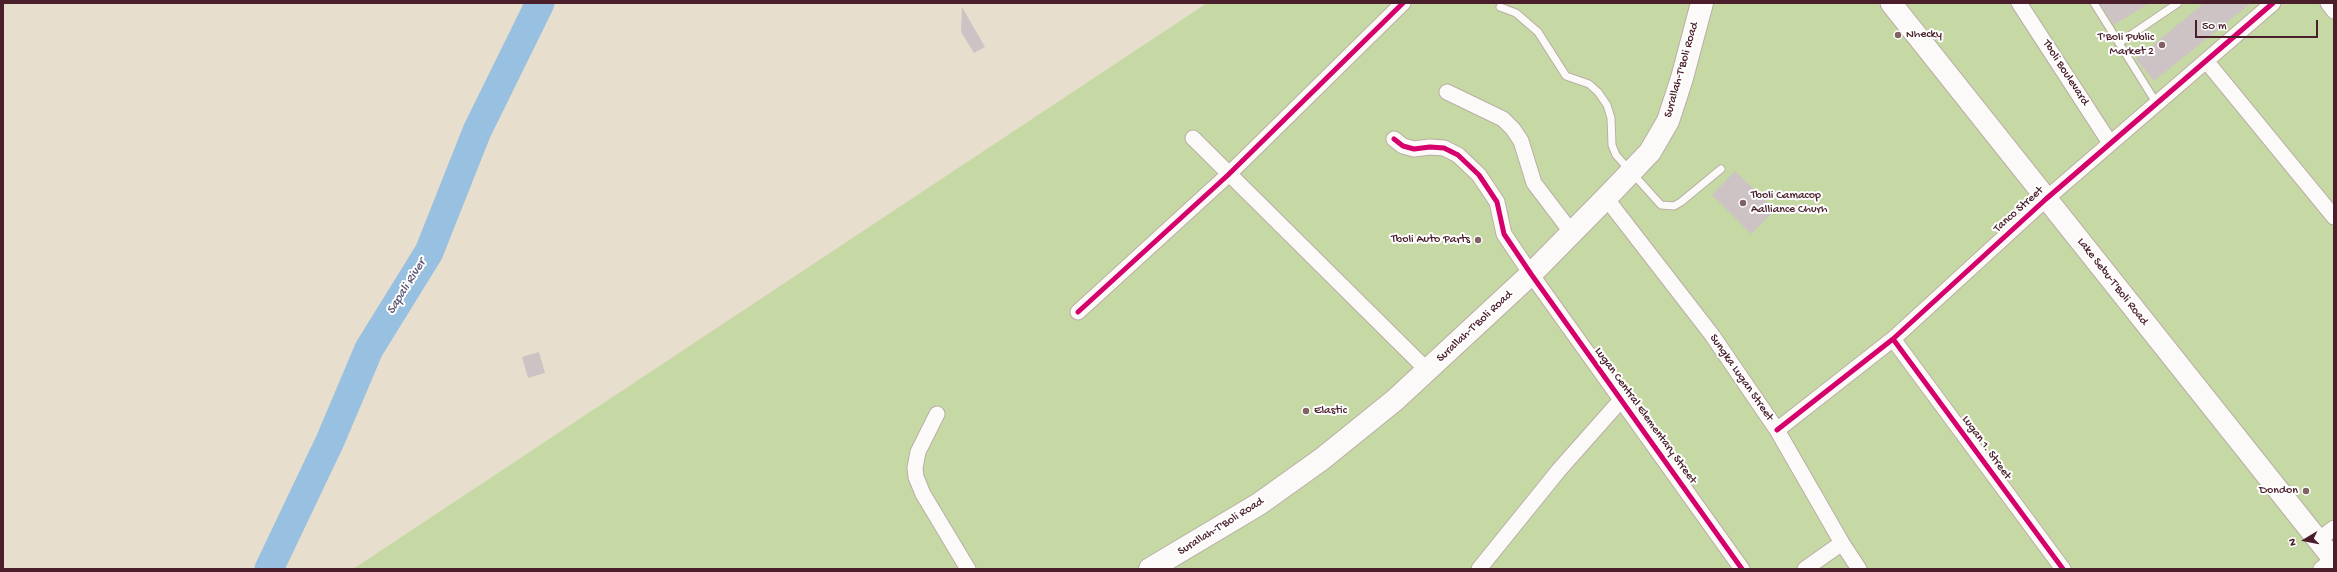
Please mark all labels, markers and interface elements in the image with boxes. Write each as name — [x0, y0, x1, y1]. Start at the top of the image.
scale bar — [2197, 12, 2320, 38]
text: 50 m — [2202, 20, 2227, 34]
street label: Surallah-T'Boli Road — [1661, 21, 1703, 119]
place label: Nhecky — [1906, 28, 1942, 42]
marker: Nhecky — [1893, 30, 1903, 40]
place label: T'Boli Public Market 2 — [2098, 31, 2154, 59]
street label: Tboli Boulevard — [2038, 37, 2092, 109]
marker: T'Boli Public Market 2 — [2157, 40, 2167, 50]
street label: Tanco Street — [1991, 184, 2047, 236]
place label: Tboli Camacop Aalliance Churh — [1751, 189, 1827, 217]
marker: Tboli Camacop Aalliance Churh — [1738, 198, 1748, 208]
place label: Tboli Auto Parts — [1391, 233, 1470, 247]
marker: Tboli Auto Parts — [1473, 235, 1483, 245]
street label: Lake Sebu-T'Boli Road — [2073, 235, 2151, 329]
water label: Sapali River — [384, 256, 430, 318]
street label: Surallah-T'Boli Road — [1434, 288, 1516, 366]
street label: Sungka Lugan Street — [1706, 332, 1776, 424]
street label: Lugan Central Elementary Street — [1591, 345, 1699, 487]
place label: Elastic — [1314, 404, 1347, 418]
marker: Elastic — [1301, 406, 1311, 416]
street label: Lugan 1. Street — [1958, 413, 2014, 483]
place label: Dondon — [2259, 484, 2298, 498]
marker: Dondon — [2301, 486, 2311, 496]
street label: Surallah-T'Boli Road — [1175, 495, 1267, 559]
north arrow — [2285, 520, 2325, 560]
text: N — [2287, 538, 2300, 547]

